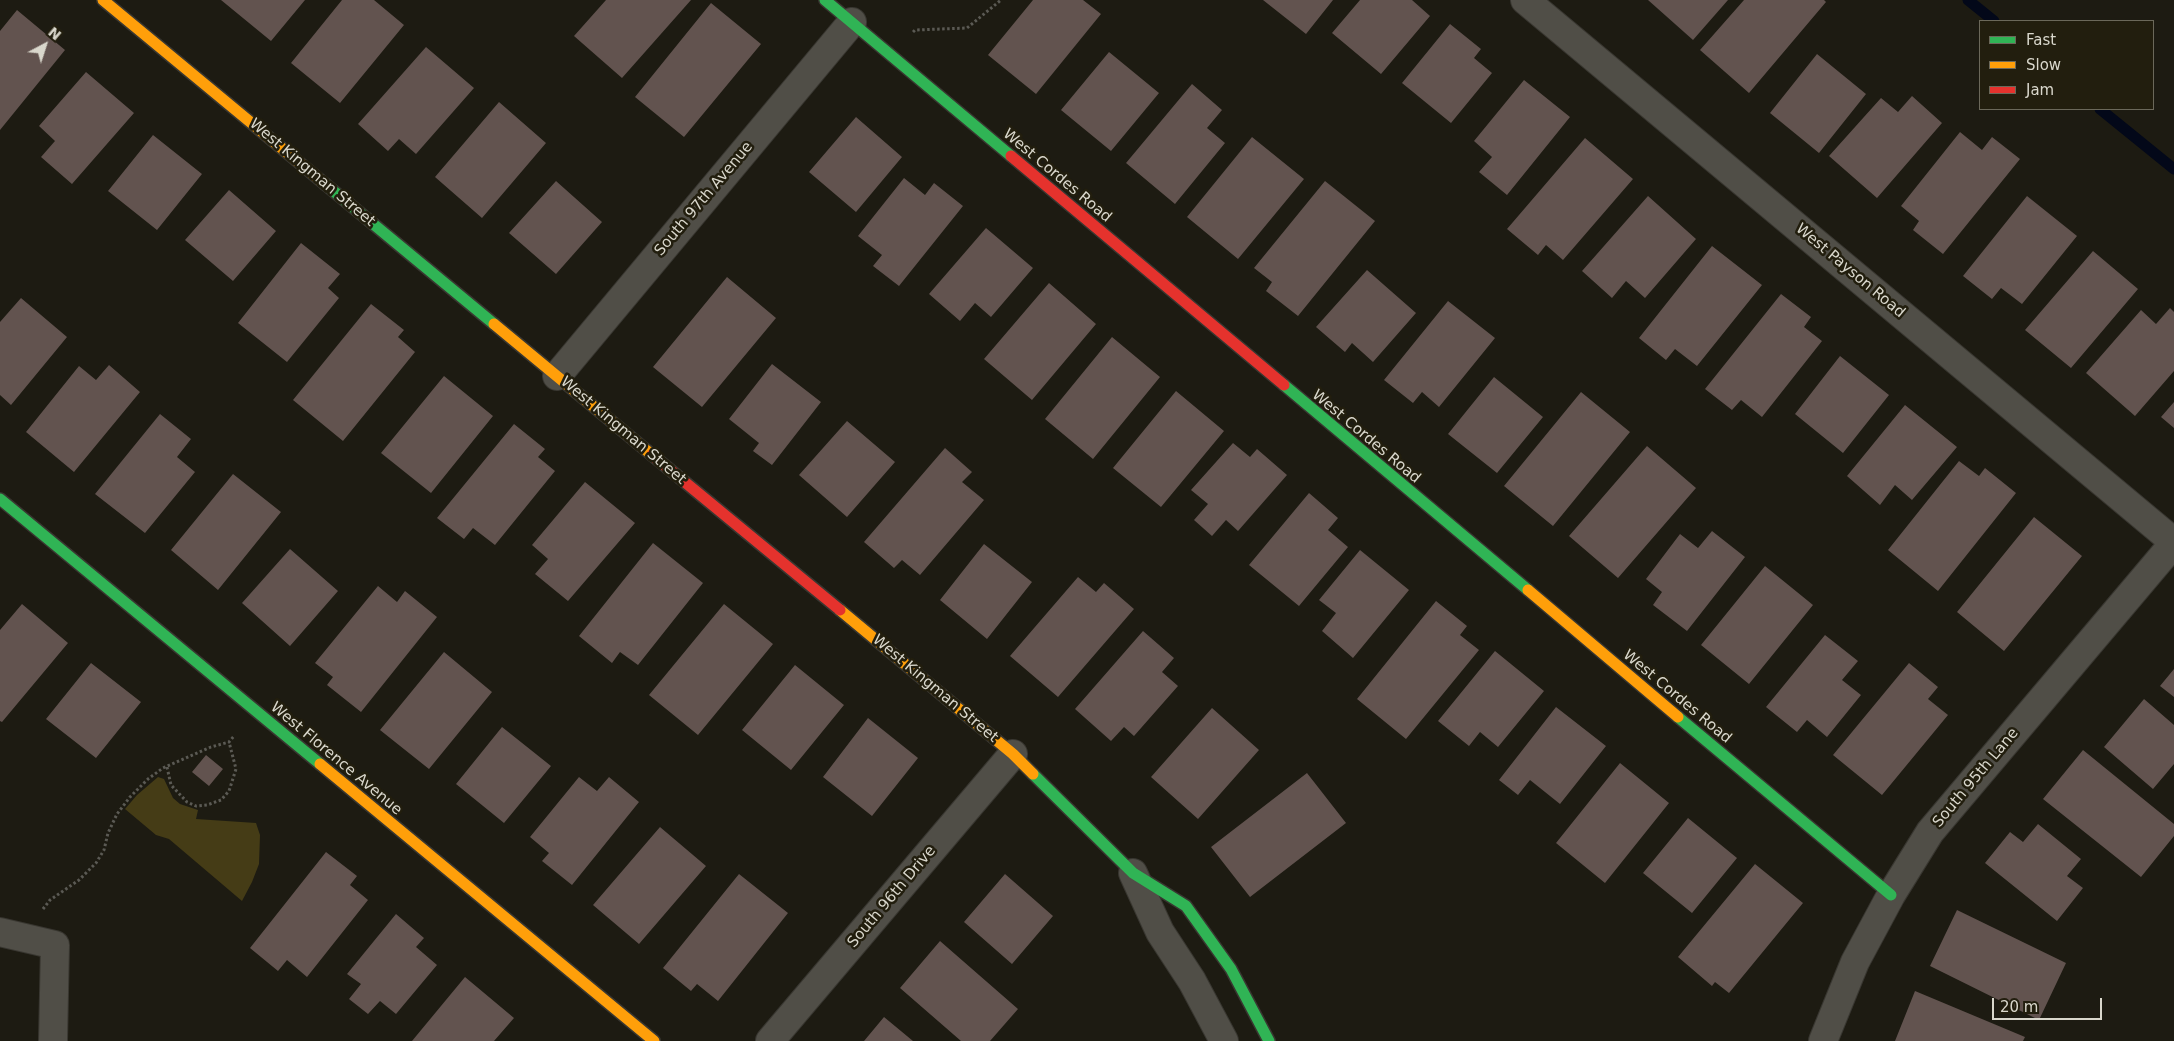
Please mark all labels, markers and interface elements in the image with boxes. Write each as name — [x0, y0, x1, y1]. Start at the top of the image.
north arrow — [20, 20, 70, 70]
legend — [1979, 20, 2154, 110]
text: N — [45, 24, 64, 43]
text: Fast — [2026, 31, 2056, 49]
text: Slow — [2026, 56, 2061, 74]
text: Jam — [2026, 81, 2054, 99]
street label: West Kingman Street — [246, 115, 378, 231]
street label: West Cordes Road — [999, 125, 1115, 227]
street label: South 97th Avenue — [651, 138, 757, 260]
street label: West Payson Road — [1792, 220, 1908, 322]
street label: West Kingman Street — [557, 373, 689, 489]
street label: West Cordes Road — [1308, 386, 1424, 488]
street label: West Kingman Street — [869, 631, 1001, 747]
street label: West Cordes Road — [1619, 646, 1735, 748]
street label: West Florence Avenue — [267, 699, 405, 819]
street label: South 95th Lane — [1929, 725, 2023, 831]
street label: South 96th Drive — [844, 842, 940, 952]
scale bar — [1994, 988, 2104, 1020]
text: 20 m — [2000, 998, 2038, 1016]

